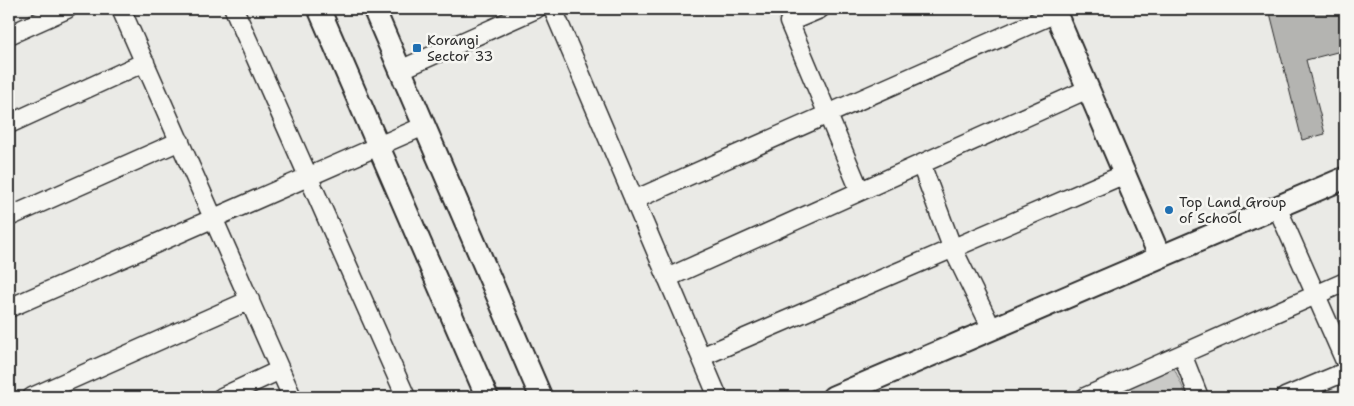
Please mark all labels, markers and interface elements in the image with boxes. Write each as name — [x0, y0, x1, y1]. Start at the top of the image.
place label: Korangi Sector 33 — [427, 31, 493, 65]
marker: Korangi Sector 33 — [411, 42, 423, 54]
place label: Top Land Group of School — [1179, 193, 1287, 227]
marker: Top Land Group of School — [1163, 204, 1175, 216]

